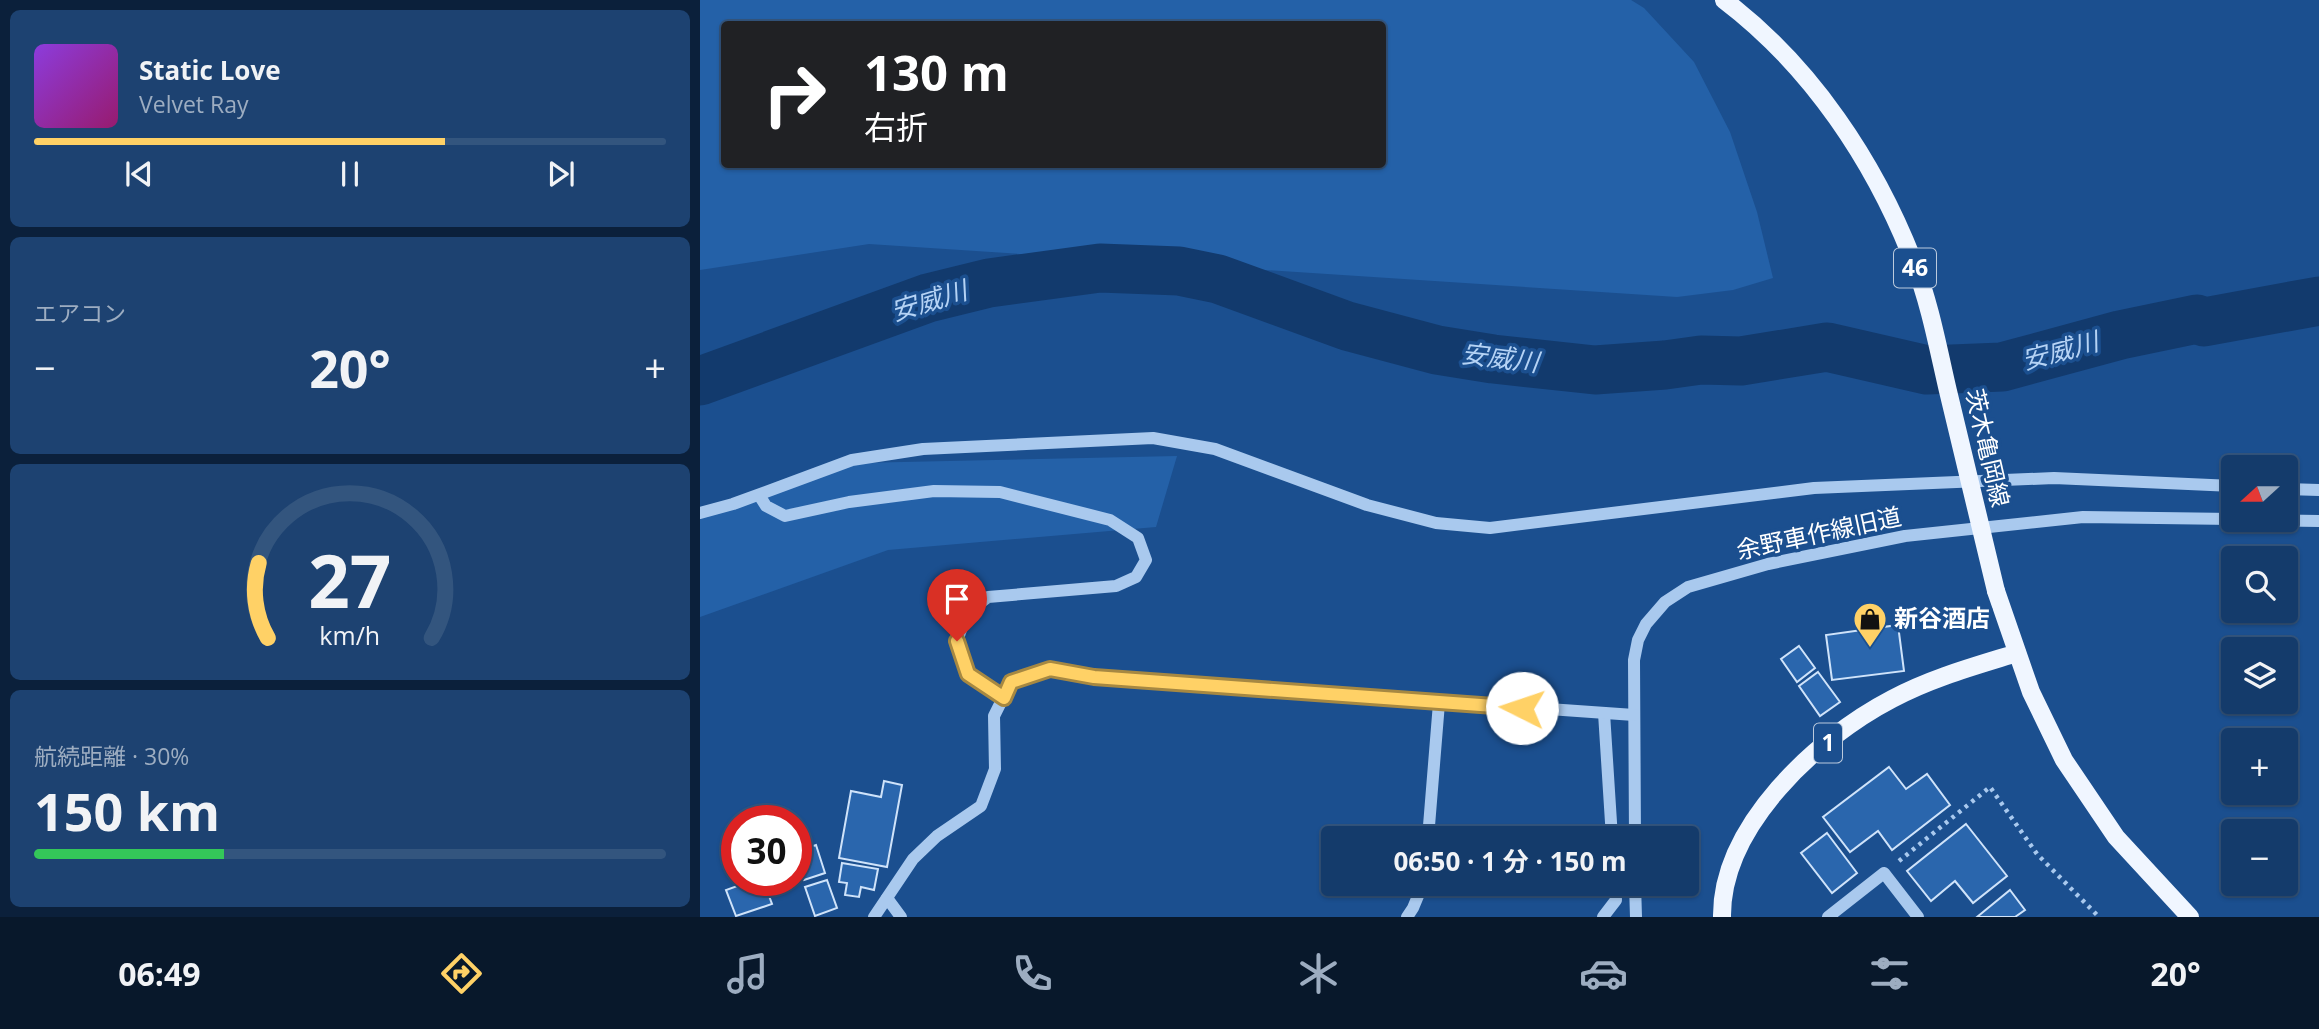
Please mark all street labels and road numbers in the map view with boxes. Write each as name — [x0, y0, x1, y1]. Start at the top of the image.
road number: 46 — [1894, 248, 1936, 288]
street label: 茨木亀岡線 — [1959, 385, 2018, 510]
street label: 余野車作線旧道 — [1733, 499, 1904, 566]
road number: 1 — [1814, 723, 1842, 762]

